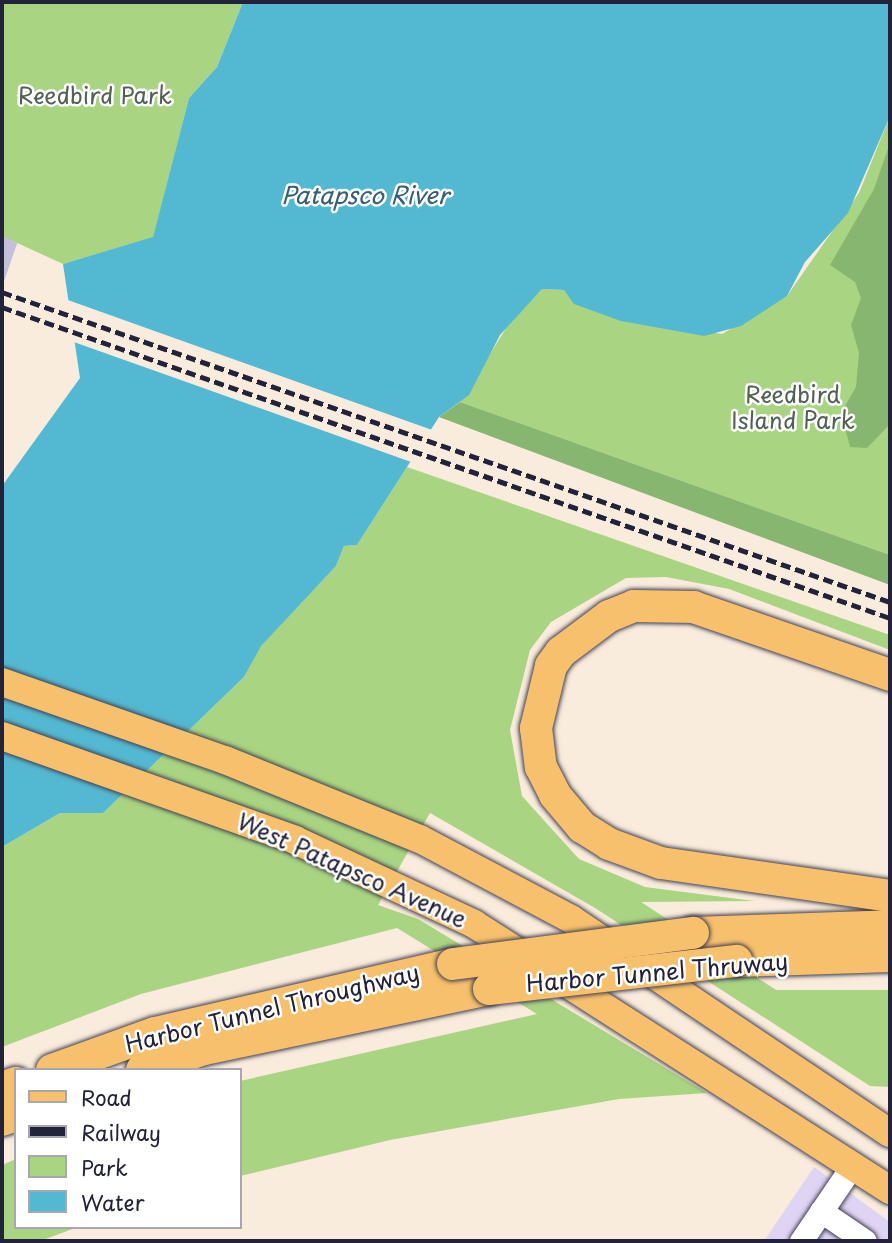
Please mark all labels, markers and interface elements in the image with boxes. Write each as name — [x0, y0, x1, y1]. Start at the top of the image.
park label: Reedbird Park — [18, 81, 172, 109]
water label: Patapsco River — [280, 181, 450, 209]
park label: Reedbird Island Park — [731, 380, 855, 434]
street label: West Patapsco Avenue — [234, 807, 470, 933]
street label: Harbor Tunnel Thruway — [525, 947, 789, 997]
street label: Harbor Tunnel Throughway — [122, 958, 422, 1058]
legend — [14, 1068, 242, 1229]
text: Road — [81, 1081, 132, 1113]
text: Railway — [81, 1116, 161, 1148]
text: Park — [81, 1151, 128, 1183]
text: Water — [81, 1186, 144, 1218]

